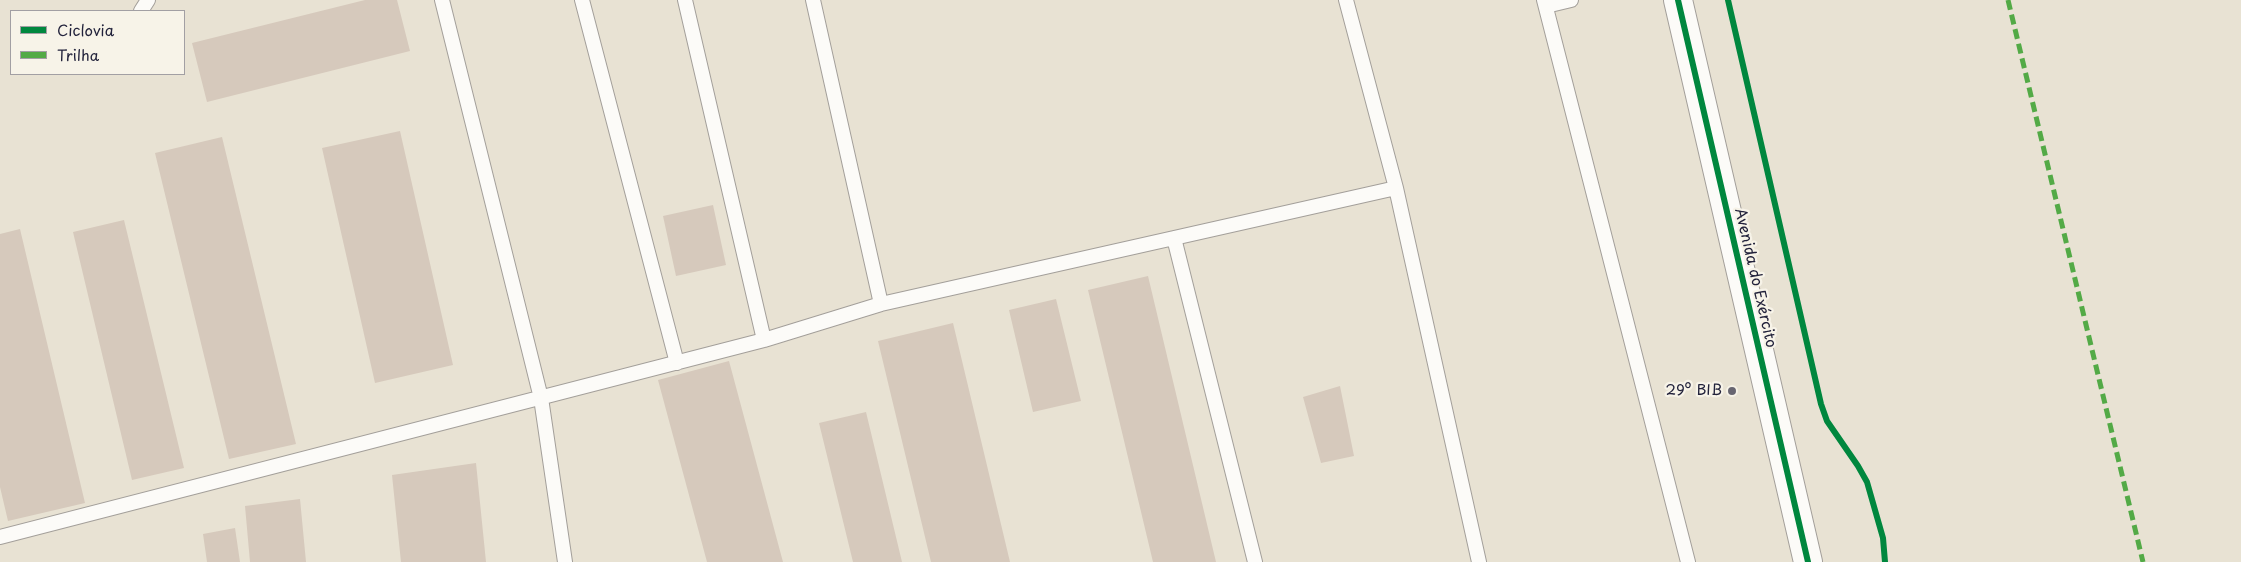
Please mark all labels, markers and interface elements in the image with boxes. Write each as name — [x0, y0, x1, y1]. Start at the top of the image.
legend — [10, 10, 185, 75]
text: Ciclovia — [57, 18, 114, 41]
text: Trilha — [57, 43, 99, 66]
street label: Avenida do Exército — [1730, 207, 1780, 349]
place label: 29º BIB — [1666, 382, 1722, 400]
marker: 29º BIB — [1726, 385, 1738, 397]

